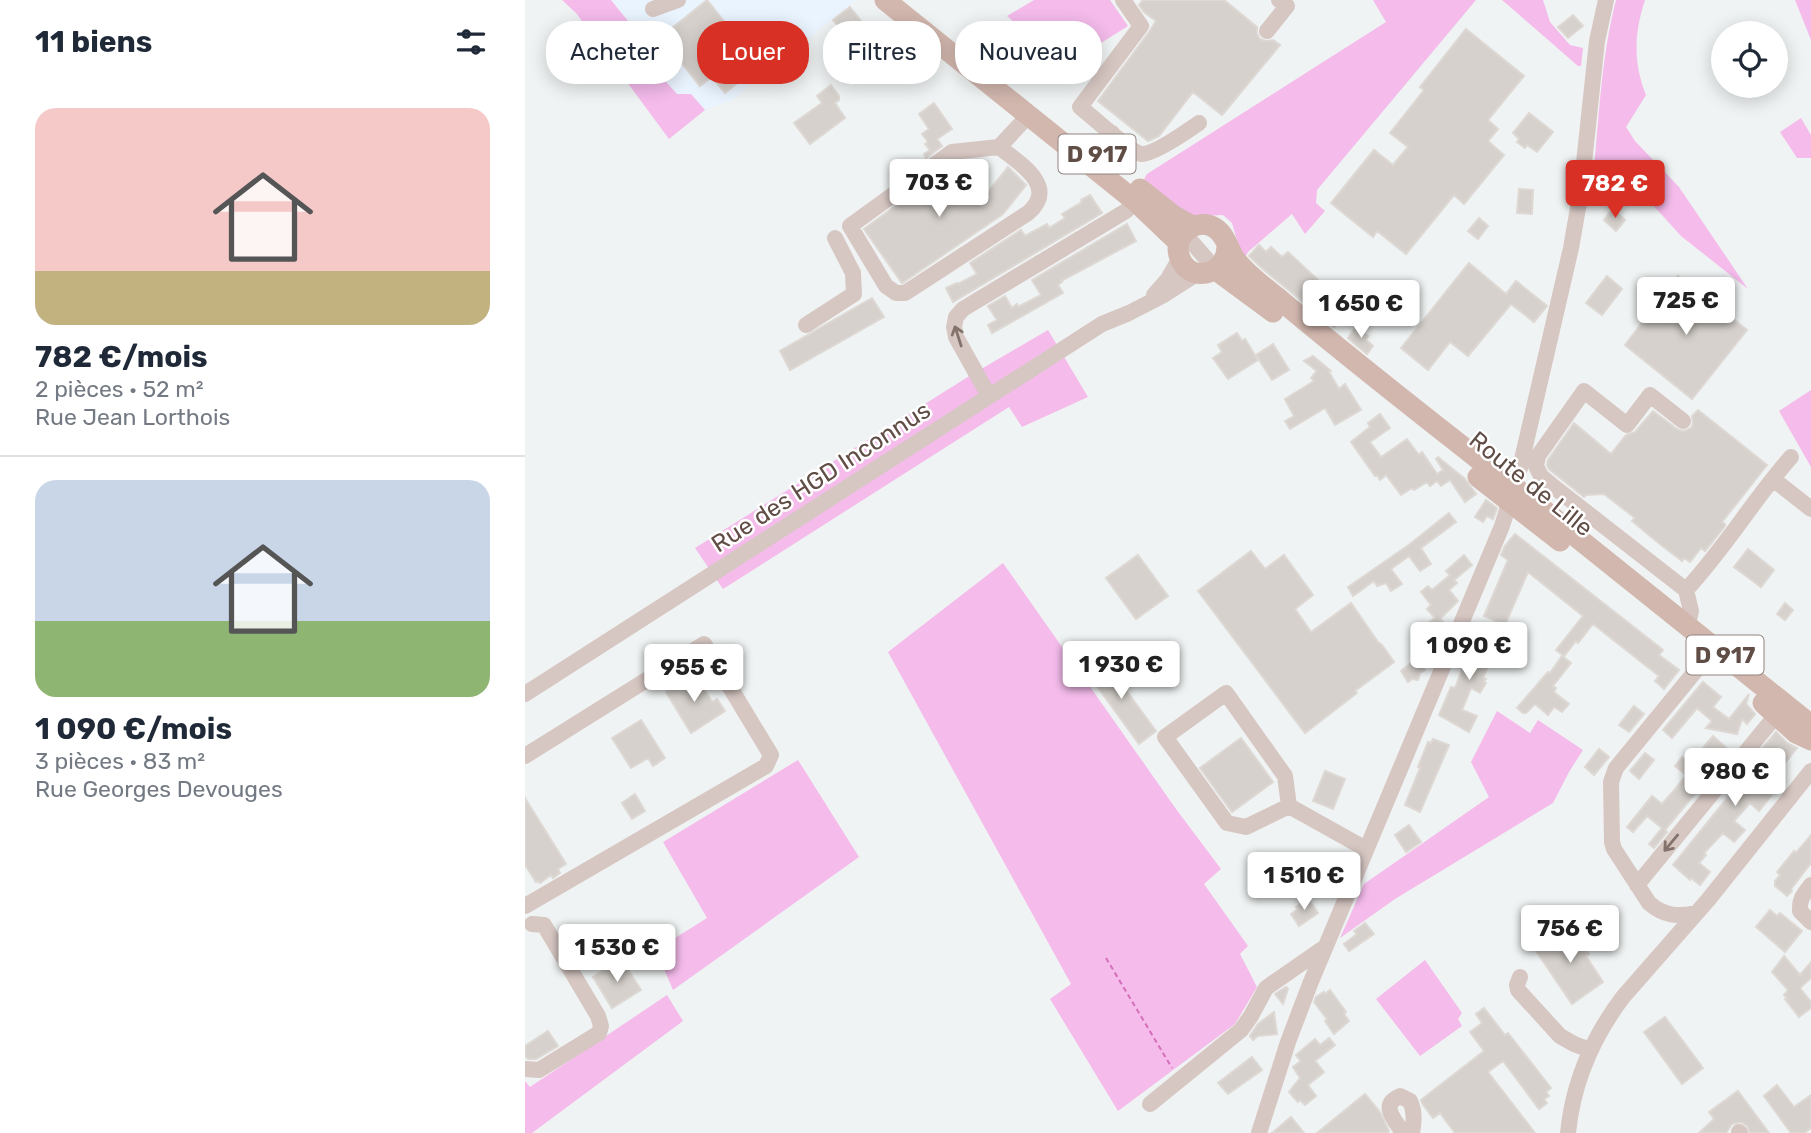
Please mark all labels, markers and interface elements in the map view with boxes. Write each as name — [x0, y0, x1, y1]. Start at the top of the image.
chip: Acheter — [546, 21, 683, 84]
chip: Louer — [697, 21, 809, 84]
chip: Filtres — [823, 21, 941, 84]
chip: Nouveau — [955, 21, 1102, 84]
map controls — [1711, 21, 1788, 98]
button: locate — [1711, 21, 1788, 98]
icon: filters — [452, 23, 490, 61]
text: 11 biens — [35, 24, 152, 60]
road number: D 917 — [1059, 134, 1135, 174]
icon: home — [200, 154, 326, 280]
pin: 703 € — [890, 160, 988, 219]
pin: 782 € — [1566, 160, 1664, 220]
text: 703 € — [906, 168, 972, 196]
text: 782 € — [1582, 169, 1648, 197]
pin: 725 € — [1637, 278, 1735, 337]
pin: 1 650 € — [1296, 280, 1426, 340]
text: 725 € — [1653, 286, 1719, 314]
text: 1 650 € — [1319, 289, 1403, 317]
one-way arrow — [950, 326, 963, 348]
text: 782 €/mois — [35, 339, 208, 375]
text: 2 pièces · 52 m² — [35, 375, 204, 403]
street label: Rue des HGD Inconnus — [706, 396, 936, 558]
text: Rue Jean Lorthois — [35, 403, 230, 431]
street label: Route de Lille — [1464, 426, 1598, 542]
icon: home — [200, 526, 326, 652]
pin: 1 090 € — [1404, 622, 1534, 682]
text: 1 090 € — [1426, 631, 1512, 659]
road number: D 917 — [1687, 636, 1763, 674]
pin: 1 930 € — [1056, 642, 1186, 701]
pin: 955 € — [645, 644, 743, 704]
text: 1 930 € — [1079, 650, 1163, 678]
text: 955 € — [660, 653, 728, 681]
text: 1 090 €/mois — [35, 711, 232, 747]
text: 3 pièces · 83 m² — [35, 747, 205, 775]
pin: 980 € — [1686, 748, 1784, 808]
text: 980 € — [1701, 757, 1769, 785]
text: Rue Georges Devouges — [35, 775, 283, 803]
one-way arrow — [1663, 833, 1679, 851]
pin: 1 510 € — [1239, 852, 1369, 912]
text: 1 510 € — [1263, 861, 1345, 889]
pin: 756 € — [1521, 906, 1619, 965]
text: 756 € — [1537, 914, 1603, 942]
pin: 1 530 € — [552, 925, 682, 984]
text: 1 530 € — [575, 933, 659, 961]

